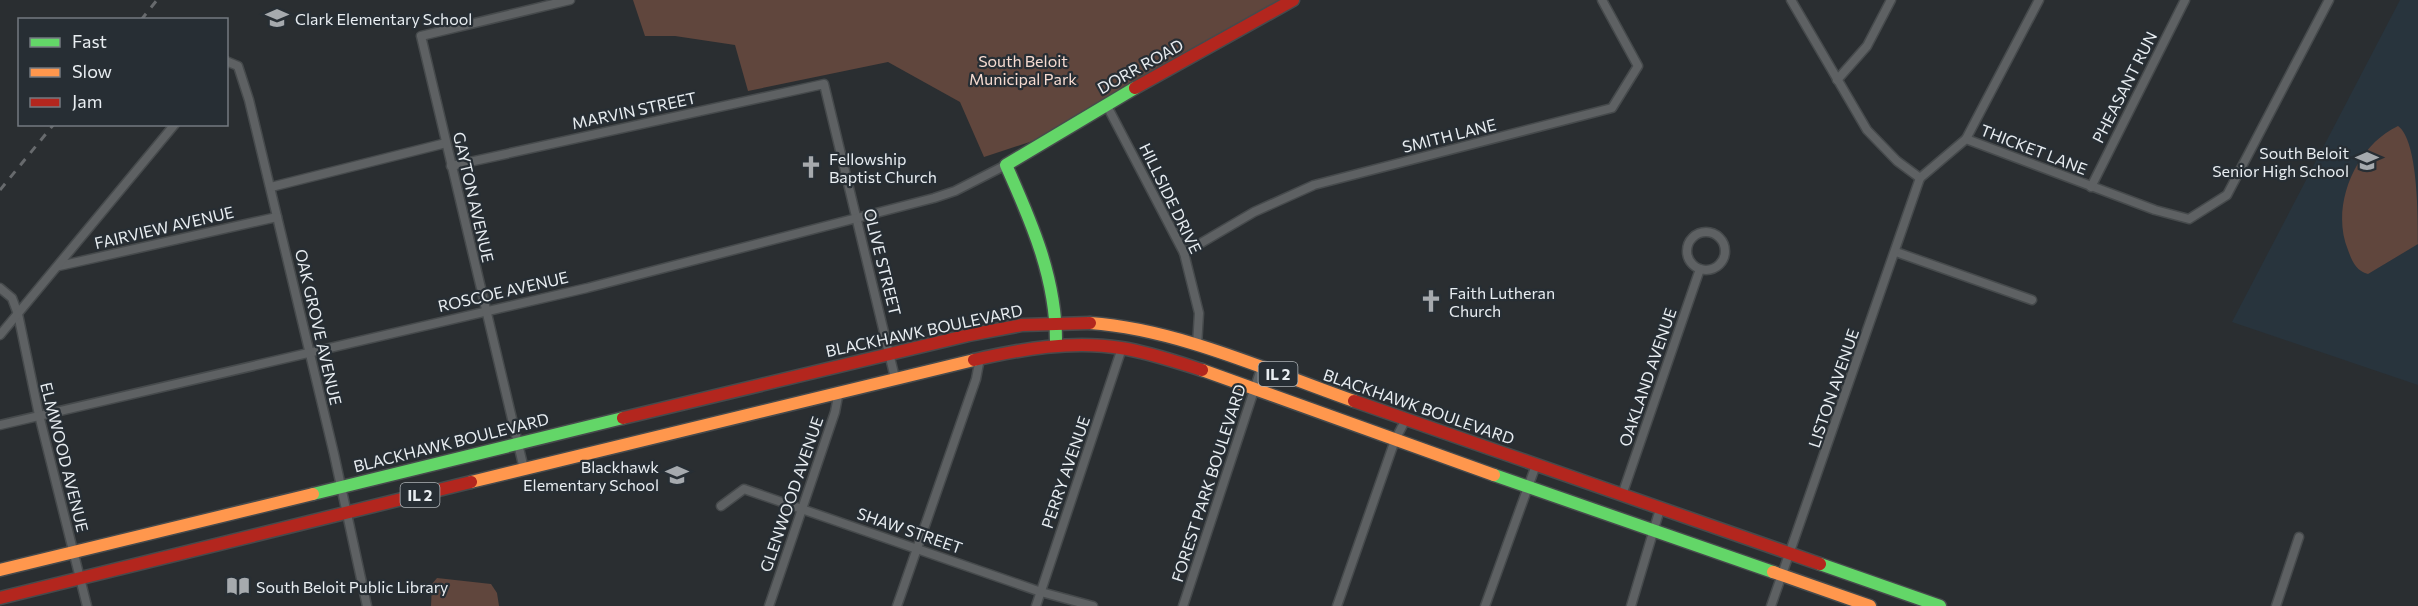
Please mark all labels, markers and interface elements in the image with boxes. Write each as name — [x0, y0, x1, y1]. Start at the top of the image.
school or university icon: Clark Elementary School — [264, 5, 290, 31]
place label: Clark Elementary School — [295, 9, 472, 28]
legend — [18, 18, 228, 126]
street label: PHEASANT RUN — [2088, 28, 2160, 146]
text: Fast — [72, 30, 107, 52]
street label: DORR ROAD — [1094, 35, 1186, 97]
park label: South Beloit Municipal Park — [969, 51, 1077, 88]
text: Slow — [72, 60, 112, 82]
street label: MARVIN STREET — [570, 88, 698, 132]
text: Jam — [72, 90, 102, 112]
street label: SMITH LANE — [1400, 114, 1498, 156]
street label: THICKET LANE — [1978, 120, 2090, 178]
street label: GAYTON AVENUE — [450, 130, 498, 264]
street label: HILLSIDE DRIVE — [1136, 140, 1206, 256]
place label: South Beloit Senior High School — [2212, 143, 2349, 180]
school or university icon: South Beloit Senior High School — [2354, 148, 2380, 174]
place label: Fellowship Baptist Church — [829, 149, 937, 186]
church icon: Fellowship Baptist Church — [798, 154, 824, 180]
street label: FAIRVIEW AVENUE — [92, 202, 236, 252]
street label: OLIVE STREET — [861, 207, 905, 317]
street label: OAK GROVE AVENUE — [292, 247, 346, 407]
street label: ROSCOE AVENUE — [436, 267, 570, 315]
place label: Faith Lutheran Church — [1449, 283, 1555, 320]
church icon: Faith Lutheran Church — [1418, 288, 1444, 314]
street label: BLACKHAWK BOULEVARD — [824, 300, 1024, 360]
street label: OAKLAND AVENUE — [1614, 305, 1680, 449]
street label: LISTON AVENUE — [1804, 326, 1862, 450]
road number: IL 2 — [1258, 362, 1298, 386]
street label: BLACKHAWK BOULEVARD — [1321, 364, 1517, 448]
street label: ELMWOOD AVENUE — [37, 380, 93, 534]
street label: FOREST PARK BOULEVARD — [1167, 382, 1249, 584]
street label: BLACKHAWK BOULEVARD — [351, 408, 551, 476]
street label: PERRY AVENUE — [1037, 413, 1093, 531]
street label: GLENWOOD AVENUE — [755, 414, 827, 574]
place label: Blackhawk Elementary School — [523, 457, 659, 494]
school or university icon: Blackhawk Elementary School — [664, 462, 690, 488]
road number: IL 2 — [400, 483, 440, 507]
street label: SHAW STREET — [855, 503, 965, 557]
library icon: South Beloit Public Library — [225, 573, 251, 599]
place label: South Beloit Public Library — [256, 577, 448, 596]

